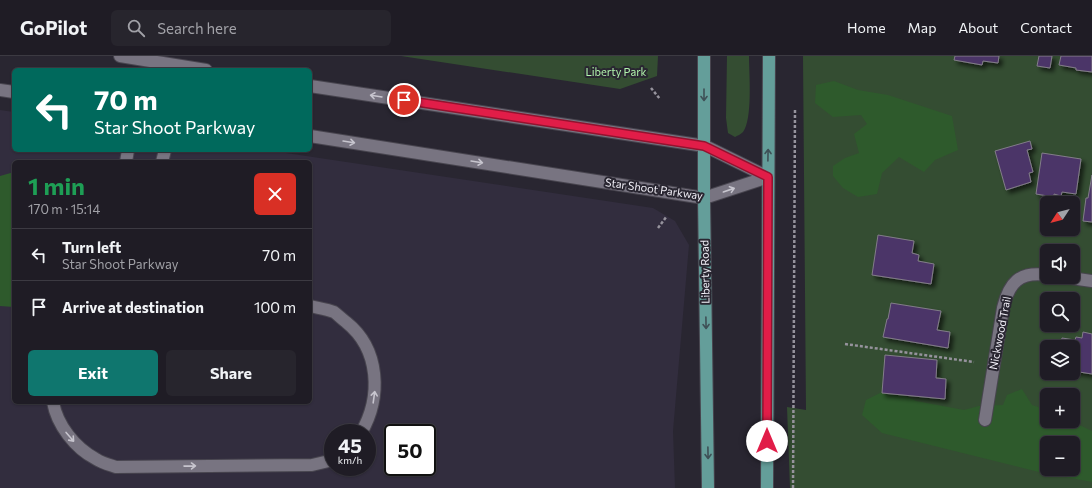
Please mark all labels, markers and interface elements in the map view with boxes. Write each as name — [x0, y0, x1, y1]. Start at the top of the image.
search box — [111, 10, 391, 46]
text: GoPilot — [20, 16, 87, 39]
icon: search — [125, 17, 147, 39]
text: Search here — [157, 19, 237, 37]
text: Home — [847, 19, 886, 36]
text: Map — [908, 19, 936, 36]
text: About — [958, 19, 998, 36]
text: Contact — [1020, 19, 1072, 36]
park label: Liberty Park — [585, 65, 647, 78]
text: 70 m — [94, 82, 158, 116]
pin — [387, 83, 421, 117]
icon: left — [28, 84, 80, 136]
one-way arrow — [700, 88, 708, 101]
icon: arrive — [393, 89, 415, 111]
one-way arrow — [370, 92, 383, 100]
text: Star Shoot Parkway — [94, 116, 255, 138]
one-way arrow — [342, 138, 355, 146]
one-way arrow — [764, 149, 772, 162]
one-way arrow — [470, 158, 483, 166]
text: 1 min — [28, 171, 85, 200]
button: close — [254, 173, 296, 215]
street label: Star Shoot Parkway — [604, 175, 704, 202]
one-way arrow — [722, 186, 735, 193]
north arrow — [1040, 196, 1080, 236]
map controls — [1040, 196, 1080, 476]
text: 170 m · 15:14 — [28, 201, 100, 217]
text: Turn left — [62, 238, 121, 256]
street label: Liberty Road — [697, 240, 712, 304]
icon: left — [28, 244, 50, 266]
button: sound — [1040, 244, 1080, 284]
text: 70 m — [262, 246, 296, 264]
text: Star Shoot Parkway — [62, 256, 179, 272]
button: search — [1040, 292, 1080, 332]
street label: Nickwood Trail — [986, 295, 1013, 371]
icon: arrive — [28, 296, 50, 318]
text: Arrive at destination — [62, 298, 204, 316]
text: 100 m — [254, 298, 296, 316]
one-way arrow — [702, 316, 710, 329]
button: layers — [1040, 340, 1080, 380]
button: Exit — [28, 350, 158, 396]
button: Share — [166, 350, 296, 396]
button: + — [1040, 388, 1080, 428]
one-way arrow — [370, 391, 378, 404]
position arrow — [746, 420, 788, 462]
speed limit sign: 50 — [384, 424, 436, 476]
one-way arrow — [65, 431, 74, 442]
text: 45 — [338, 433, 362, 457]
button: − — [1040, 436, 1080, 476]
one-way arrow — [704, 446, 712, 459]
text: km/h — [338, 454, 362, 466]
one-way arrow — [183, 462, 196, 470]

